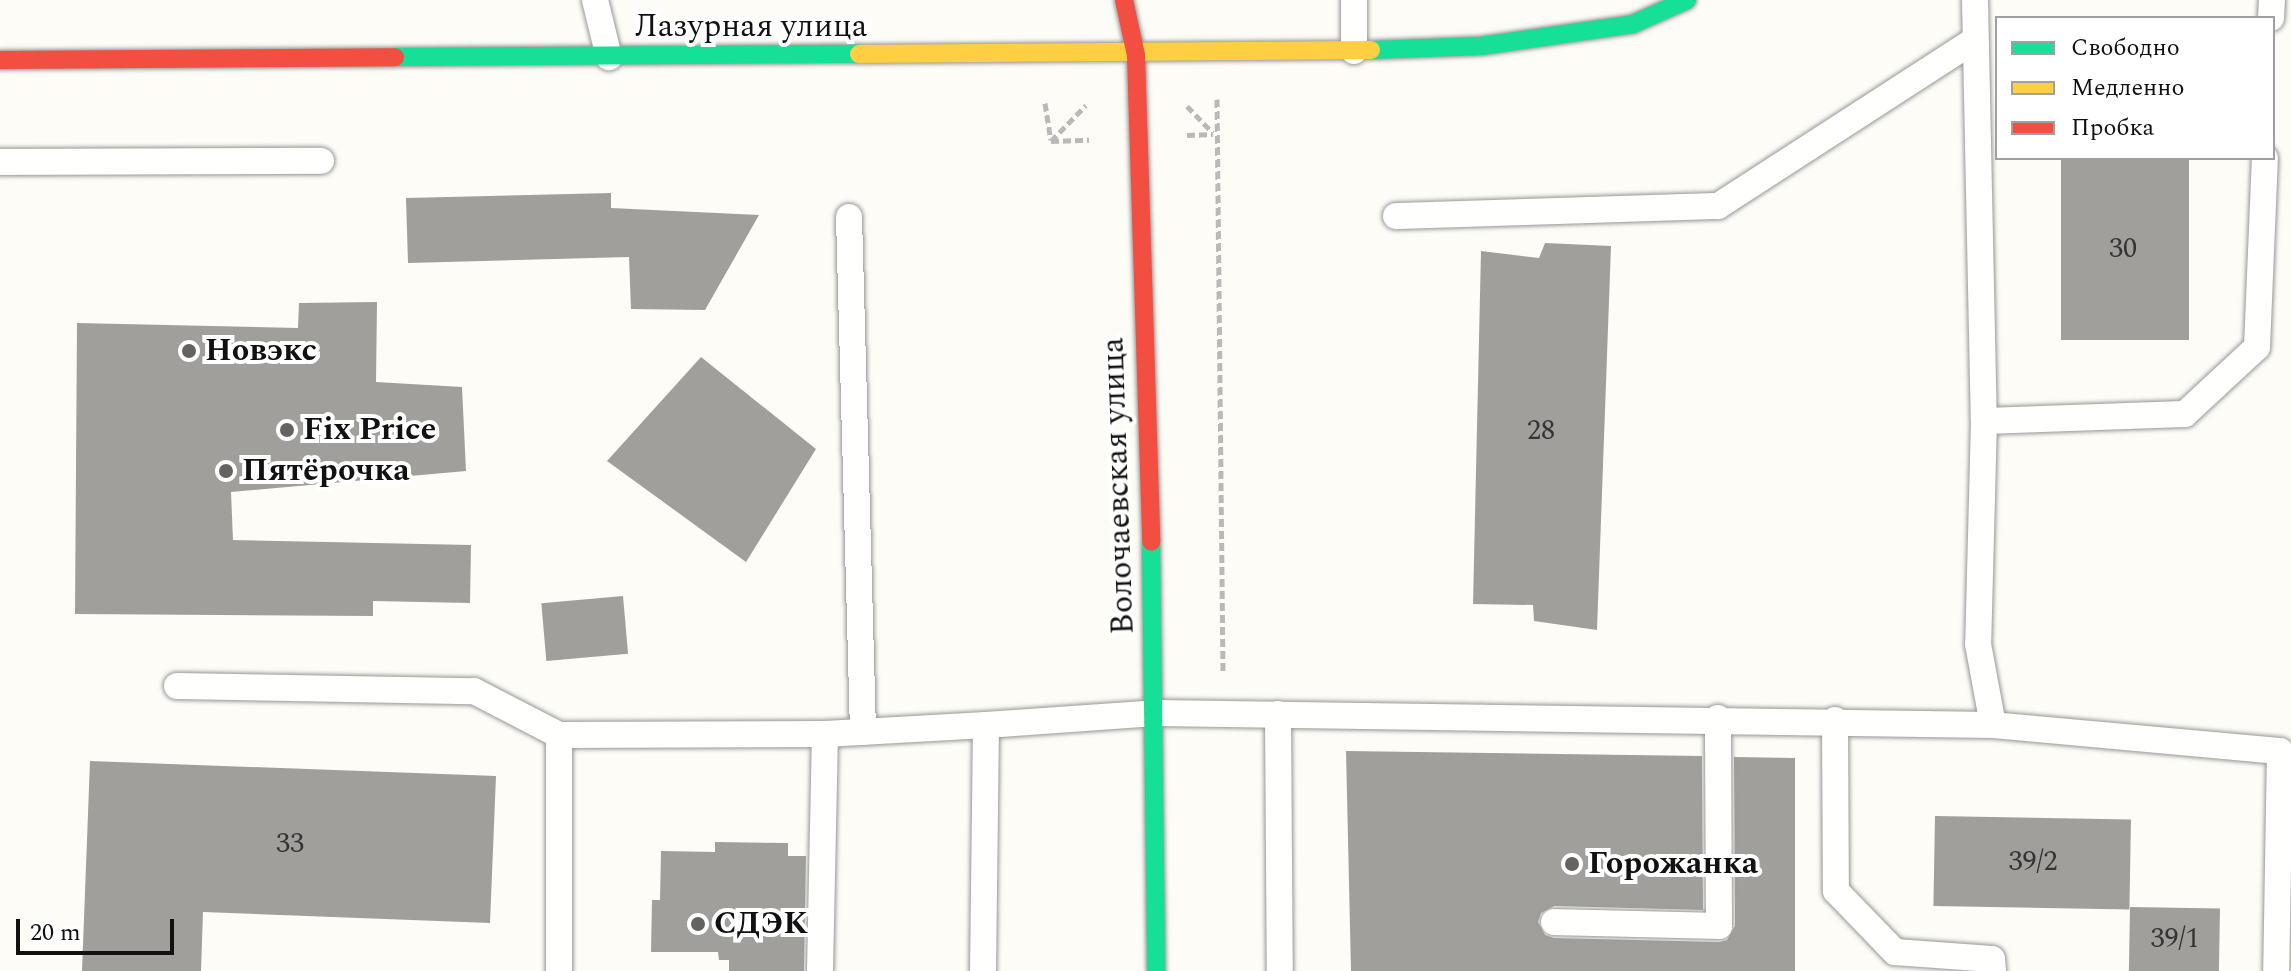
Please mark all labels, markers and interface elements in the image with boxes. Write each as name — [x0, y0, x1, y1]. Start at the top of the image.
street label: Лазурная улица — [635, 8, 867, 46]
legend — [1995, 16, 2275, 160]
text: Свободно — [2071, 30, 2180, 66]
text: Медленно — [2071, 70, 2184, 106]
text: Пробка — [2071, 110, 2154, 146]
house number: 30 — [2109, 232, 2137, 266]
place label: Новэкс — [205, 332, 317, 370]
street label: Волочаевская улица — [1095, 337, 1143, 635]
marker: Новэкс — [180, 342, 198, 360]
place label: Fix Price — [303, 411, 436, 449]
house number: 28 — [1527, 414, 1555, 448]
marker: Fix Price — [278, 421, 296, 439]
place label: Пятёрочка — [242, 452, 410, 490]
marker: Пятёрочка — [217, 462, 235, 480]
house number: 33 — [276, 827, 304, 861]
place label: Горожанка — [1588, 845, 1758, 883]
house number: 39/2 — [2009, 845, 2057, 879]
marker: Горожанка — [1563, 855, 1581, 873]
scale bar — [20, 903, 178, 953]
place label: СДЭК — [714, 905, 808, 943]
text: 20 m — [30, 915, 81, 951]
marker: СДЭК — [689, 915, 707, 933]
house number: 39/1 — [2151, 922, 2199, 956]

